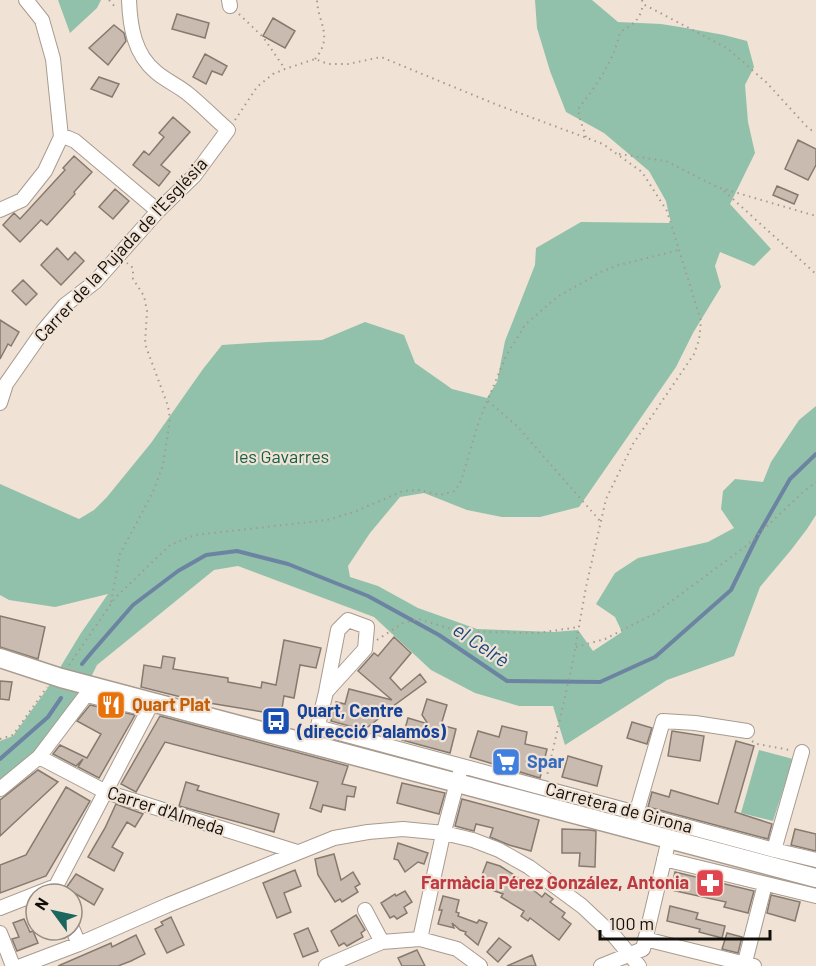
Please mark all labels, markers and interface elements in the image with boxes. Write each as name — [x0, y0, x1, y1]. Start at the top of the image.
street label: Carrer de la Pujada de l'Església — [29, 153, 212, 346]
park label: les Gavarres — [235, 445, 329, 467]
water label: el Celrè — [449, 617, 514, 672]
restaurant icon: Quart Plat — [95, 689, 127, 721]
place label: Quart Plat — [132, 693, 211, 715]
place label: Quart, Centre (direcció Palamós) — [296, 699, 447, 742]
bus stop icon: Quart, Centre (direcció Palamós) — [260, 705, 292, 737]
supermarket icon: Spar — [490, 746, 522, 778]
place label: Spar — [527, 750, 564, 772]
street label: Carretera de Girona — [543, 777, 695, 837]
street label: Carrer d'Almeda — [105, 781, 228, 839]
pharmacy icon: Farmàcia Pérez González, Antonia — [694, 867, 726, 899]
place label: Farmàcia Pérez González, Antonia — [421, 871, 689, 893]
north arrow — [24, 882, 84, 942]
text: N — [30, 894, 52, 913]
scale bar — [600, 903, 770, 941]
text: 100 m — [609, 912, 654, 934]

